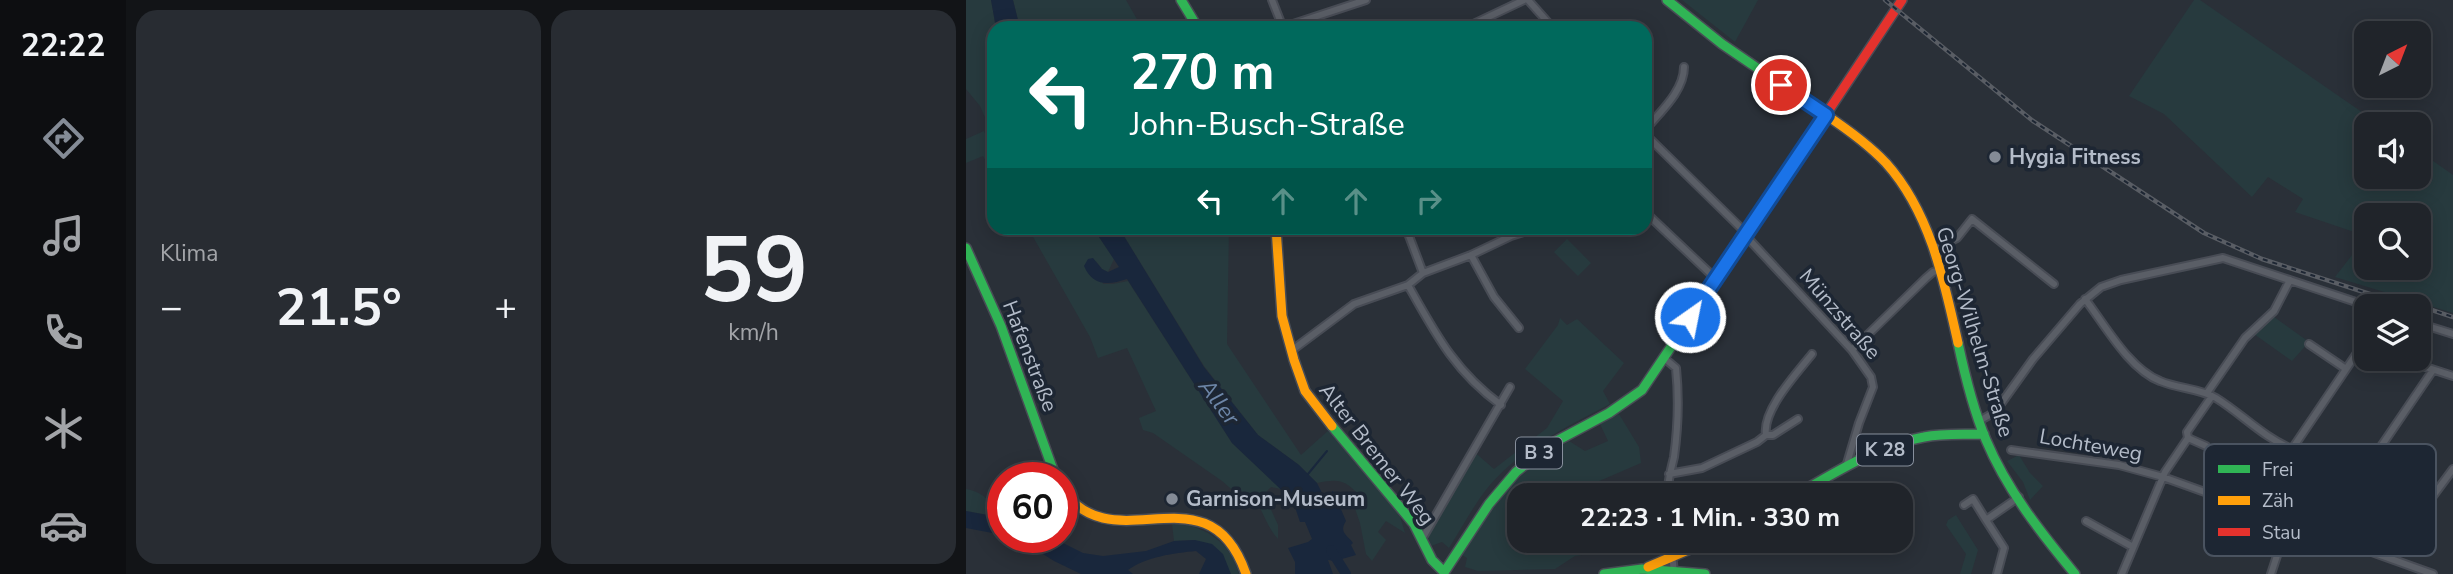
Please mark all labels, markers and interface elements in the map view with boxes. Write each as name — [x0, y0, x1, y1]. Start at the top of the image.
north arrow — [2354, 21, 2431, 98]
map controls — [2354, 21, 2431, 371]
text: 22:22 — [21, 24, 105, 67]
text: 270 m — [1130, 39, 1274, 106]
icon: left — [1015, 49, 1106, 140]
pin — [1751, 55, 1811, 115]
icon: arrive — [1762, 66, 1800, 104]
text: John-Busch-Straße — [1130, 103, 1405, 146]
button: sound — [2354, 112, 2431, 189]
icon: directions — [39, 114, 88, 163]
place label: Hygia Fitness — [2009, 143, 2141, 171]
marker: Hygia Fitness — [1987, 149, 2003, 165]
icon: left — [1191, 182, 1229, 220]
icon: ahead — [1264, 182, 1302, 220]
icon: ahead — [1337, 182, 1375, 220]
icon: right — [1410, 182, 1448, 220]
button: search — [2354, 203, 2431, 280]
text: 59 — [699, 209, 808, 333]
icon: music — [39, 211, 88, 260]
street label: Georg-Wilhelm-Straße — [1930, 223, 2020, 441]
text: Klima — [160, 238, 218, 269]
street label: Münzstraße — [1793, 263, 1887, 365]
text: 21.5° — [275, 272, 402, 343]
position arrow — [1653, 280, 1727, 354]
text: − — [160, 282, 183, 333]
text: + — [494, 282, 517, 333]
button: layers — [2354, 294, 2431, 371]
street label: Hafenstraße — [996, 296, 1064, 416]
icon: phone — [39, 308, 88, 357]
text: km/h — [728, 317, 779, 348]
water label: Aller — [1191, 372, 1247, 432]
street label: Alter Bremer Weg — [1313, 377, 1441, 531]
icon: climate — [39, 404, 88, 453]
street label: Lochteweg — [2037, 422, 2145, 468]
road number: K 28 — [1857, 435, 1913, 466]
road number: B 3 — [1516, 437, 1562, 468]
legend — [2204, 444, 2436, 556]
text: Frei — [2262, 457, 2293, 483]
speed limit sign: 60 — [987, 462, 1078, 553]
place label: Garnison-Museum — [1186, 485, 1365, 513]
text: Zäh — [2262, 488, 2294, 514]
marker: Garnison-Museum — [1164, 491, 1180, 507]
text: 22:23 · 1 Min. · 330 m — [1580, 500, 1840, 535]
icon: car — [39, 501, 88, 550]
text: Stau — [2262, 520, 2301, 546]

